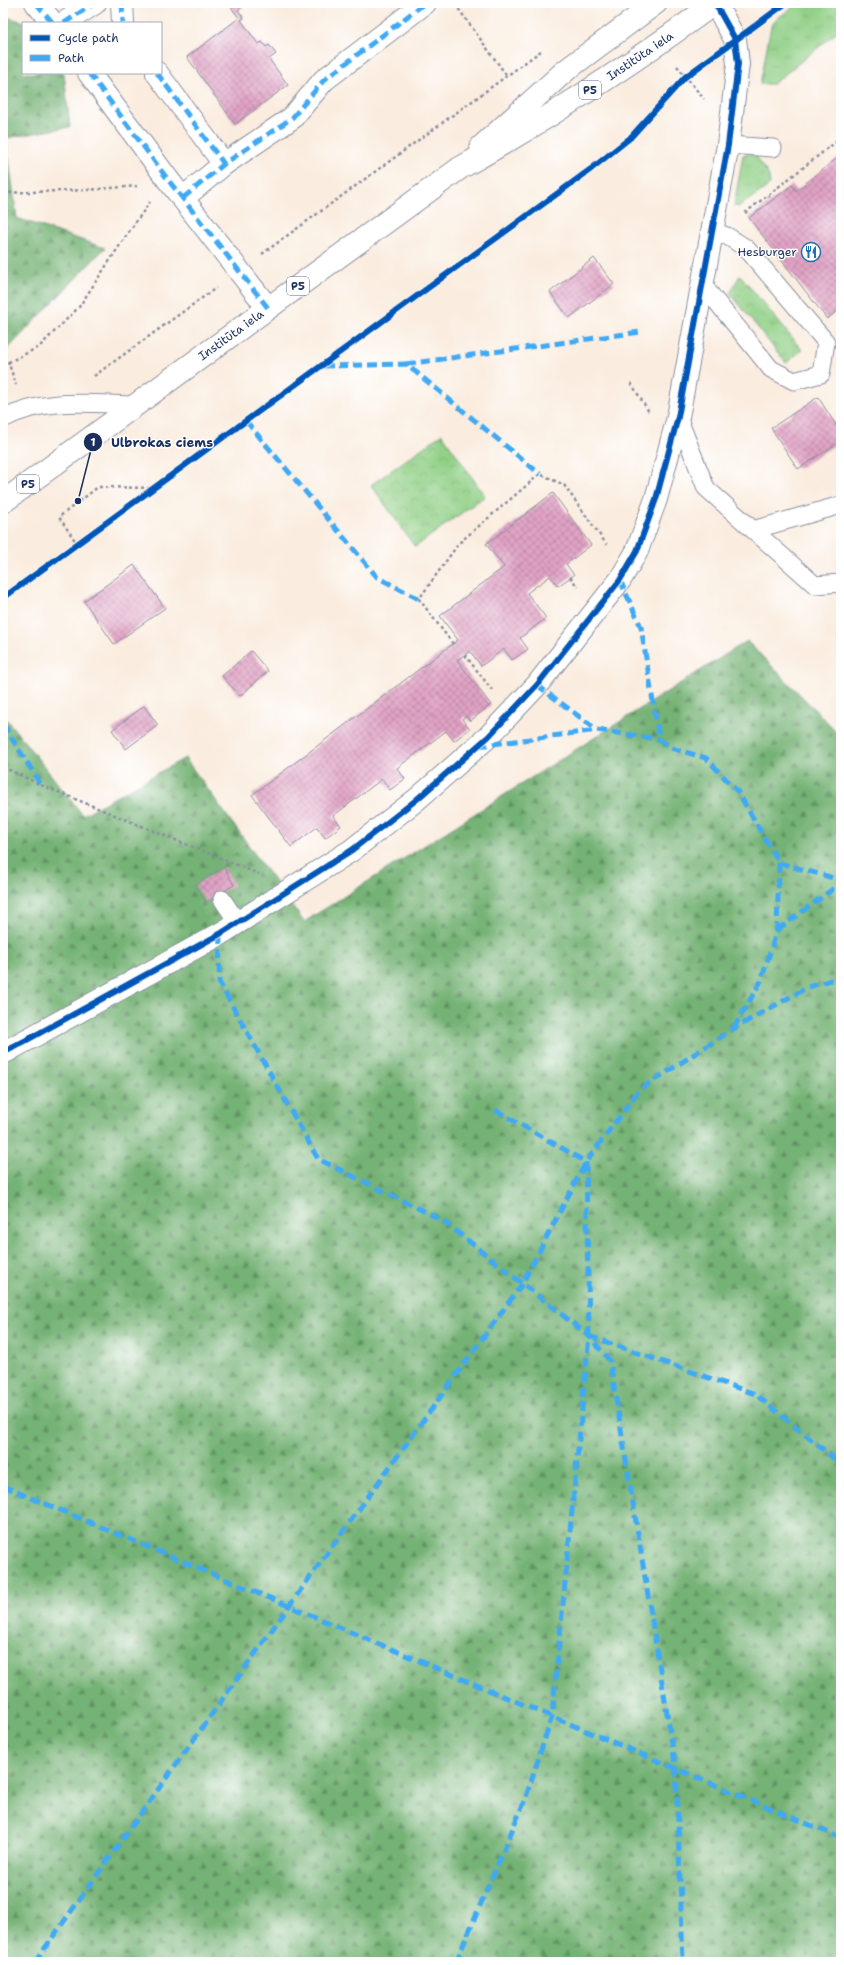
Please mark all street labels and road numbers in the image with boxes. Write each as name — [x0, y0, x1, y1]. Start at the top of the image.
street label: Institūta iela — [604, 28, 677, 84]
road number: P5 — [579, 81, 601, 99]
road number: P5 — [287, 277, 309, 295]
street label: Institūta iela — [195, 306, 267, 364]
road number: P5 — [17, 475, 39, 493]

